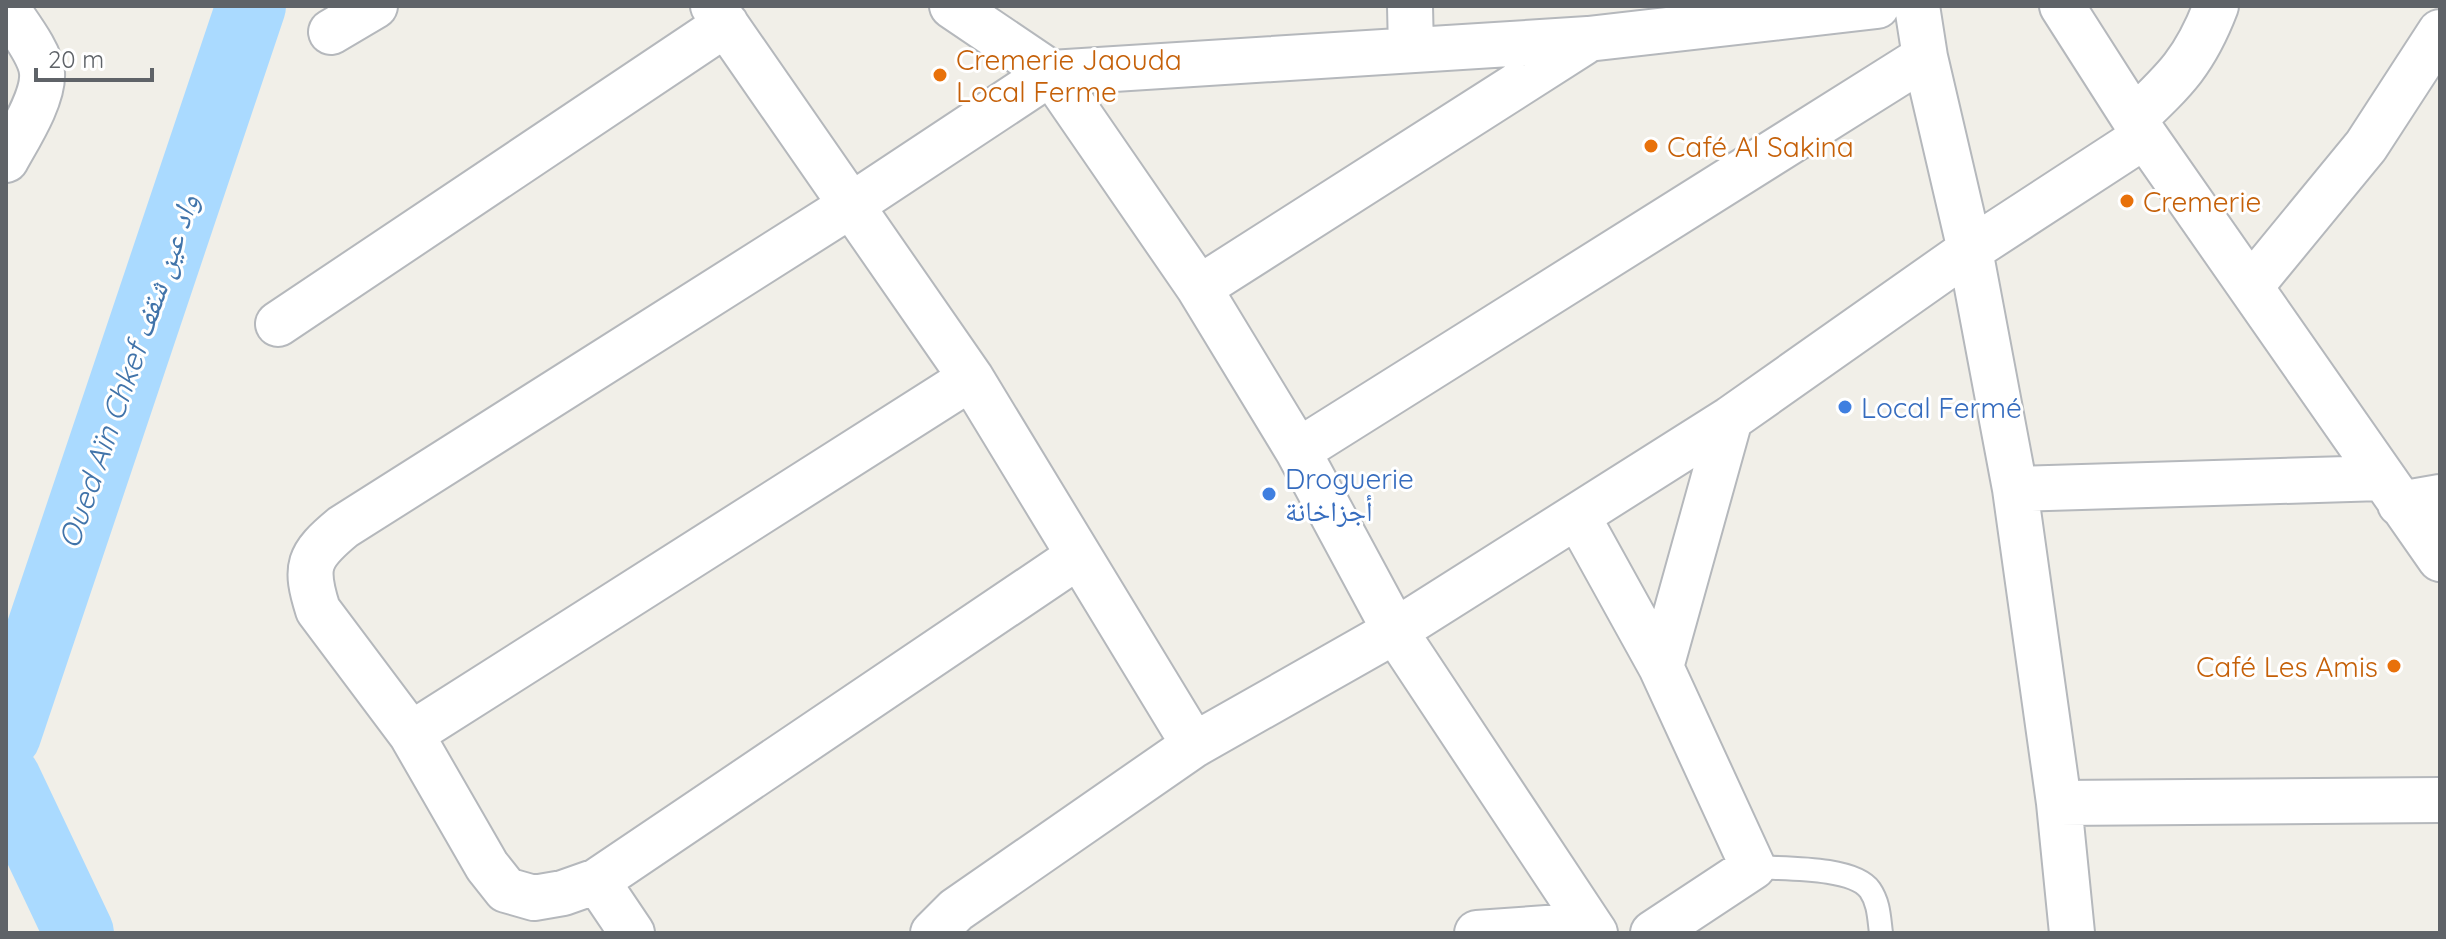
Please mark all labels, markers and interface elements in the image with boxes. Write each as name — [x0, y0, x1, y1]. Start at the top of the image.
scale bar — [36, 32, 152, 82]
place label: Cremerie Jaouda Local Ferme — [956, 42, 1182, 109]
text: 20 m — [48, 44, 104, 74]
marker: Cremerie Jaouda Local Ferme — [931, 66, 949, 84]
place label: Café Al Sakina — [1667, 129, 1854, 164]
marker: Café Al Sakina — [1642, 137, 1660, 155]
place label: Cremerie — [2143, 184, 2261, 219]
water label: Oued Aïn Chkef واد عين شقف — [49, 189, 207, 553]
marker: Cremerie — [2118, 192, 2136, 210]
place label: Local Fermé — [1861, 390, 2022, 425]
marker: Local Fermé — [1836, 398, 1854, 416]
place label: Droguerie أجزاخانة — [1285, 461, 1414, 528]
marker: Droguerie أجزاخانة — [1260, 485, 1278, 503]
place label: Café Les Amis — [2196, 649, 2378, 684]
marker: Café Les Amis — [2385, 657, 2403, 675]

